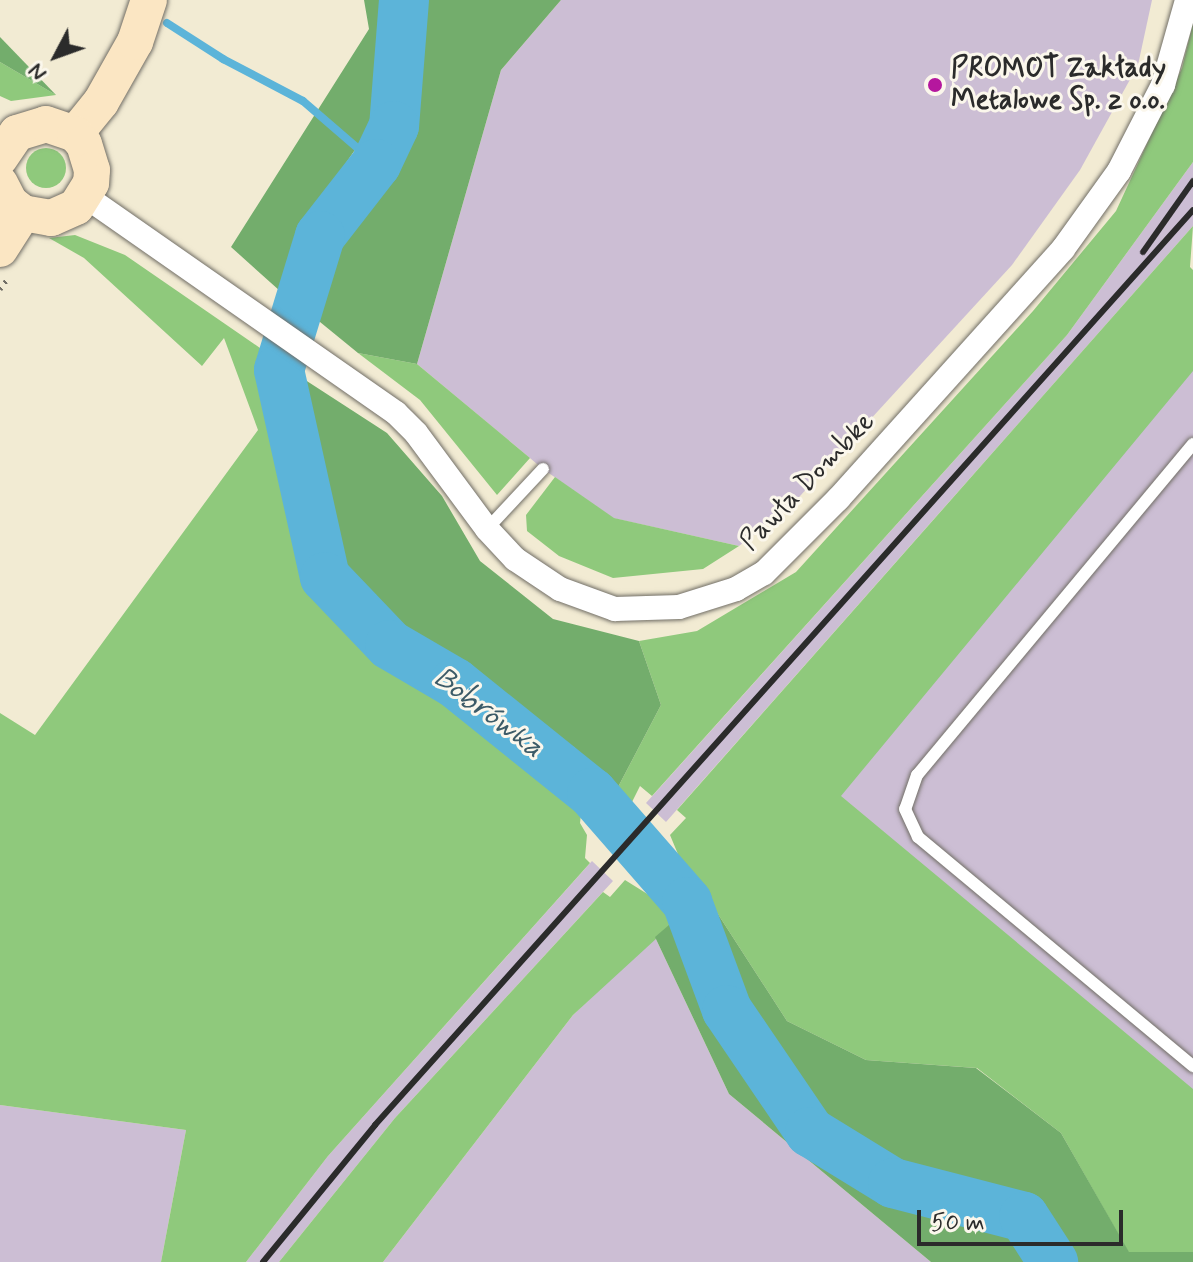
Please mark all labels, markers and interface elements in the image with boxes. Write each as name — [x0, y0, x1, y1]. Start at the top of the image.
north arrow — [16, 16, 96, 96]
place label: PROMOT Zakłady Metalowe Sp. z o.o. — [951, 52, 1169, 118]
text: N — [23, 57, 53, 86]
marker: PROMOT Zakłady Metalowe Sp. z o.o. — [926, 76, 944, 94]
street label: Pawła Dombke — [733, 406, 883, 558]
water label: Bobrówka — [426, 660, 550, 766]
scale bar — [921, 1194, 1127, 1244]
text: 50 m — [931, 1208, 985, 1239]

